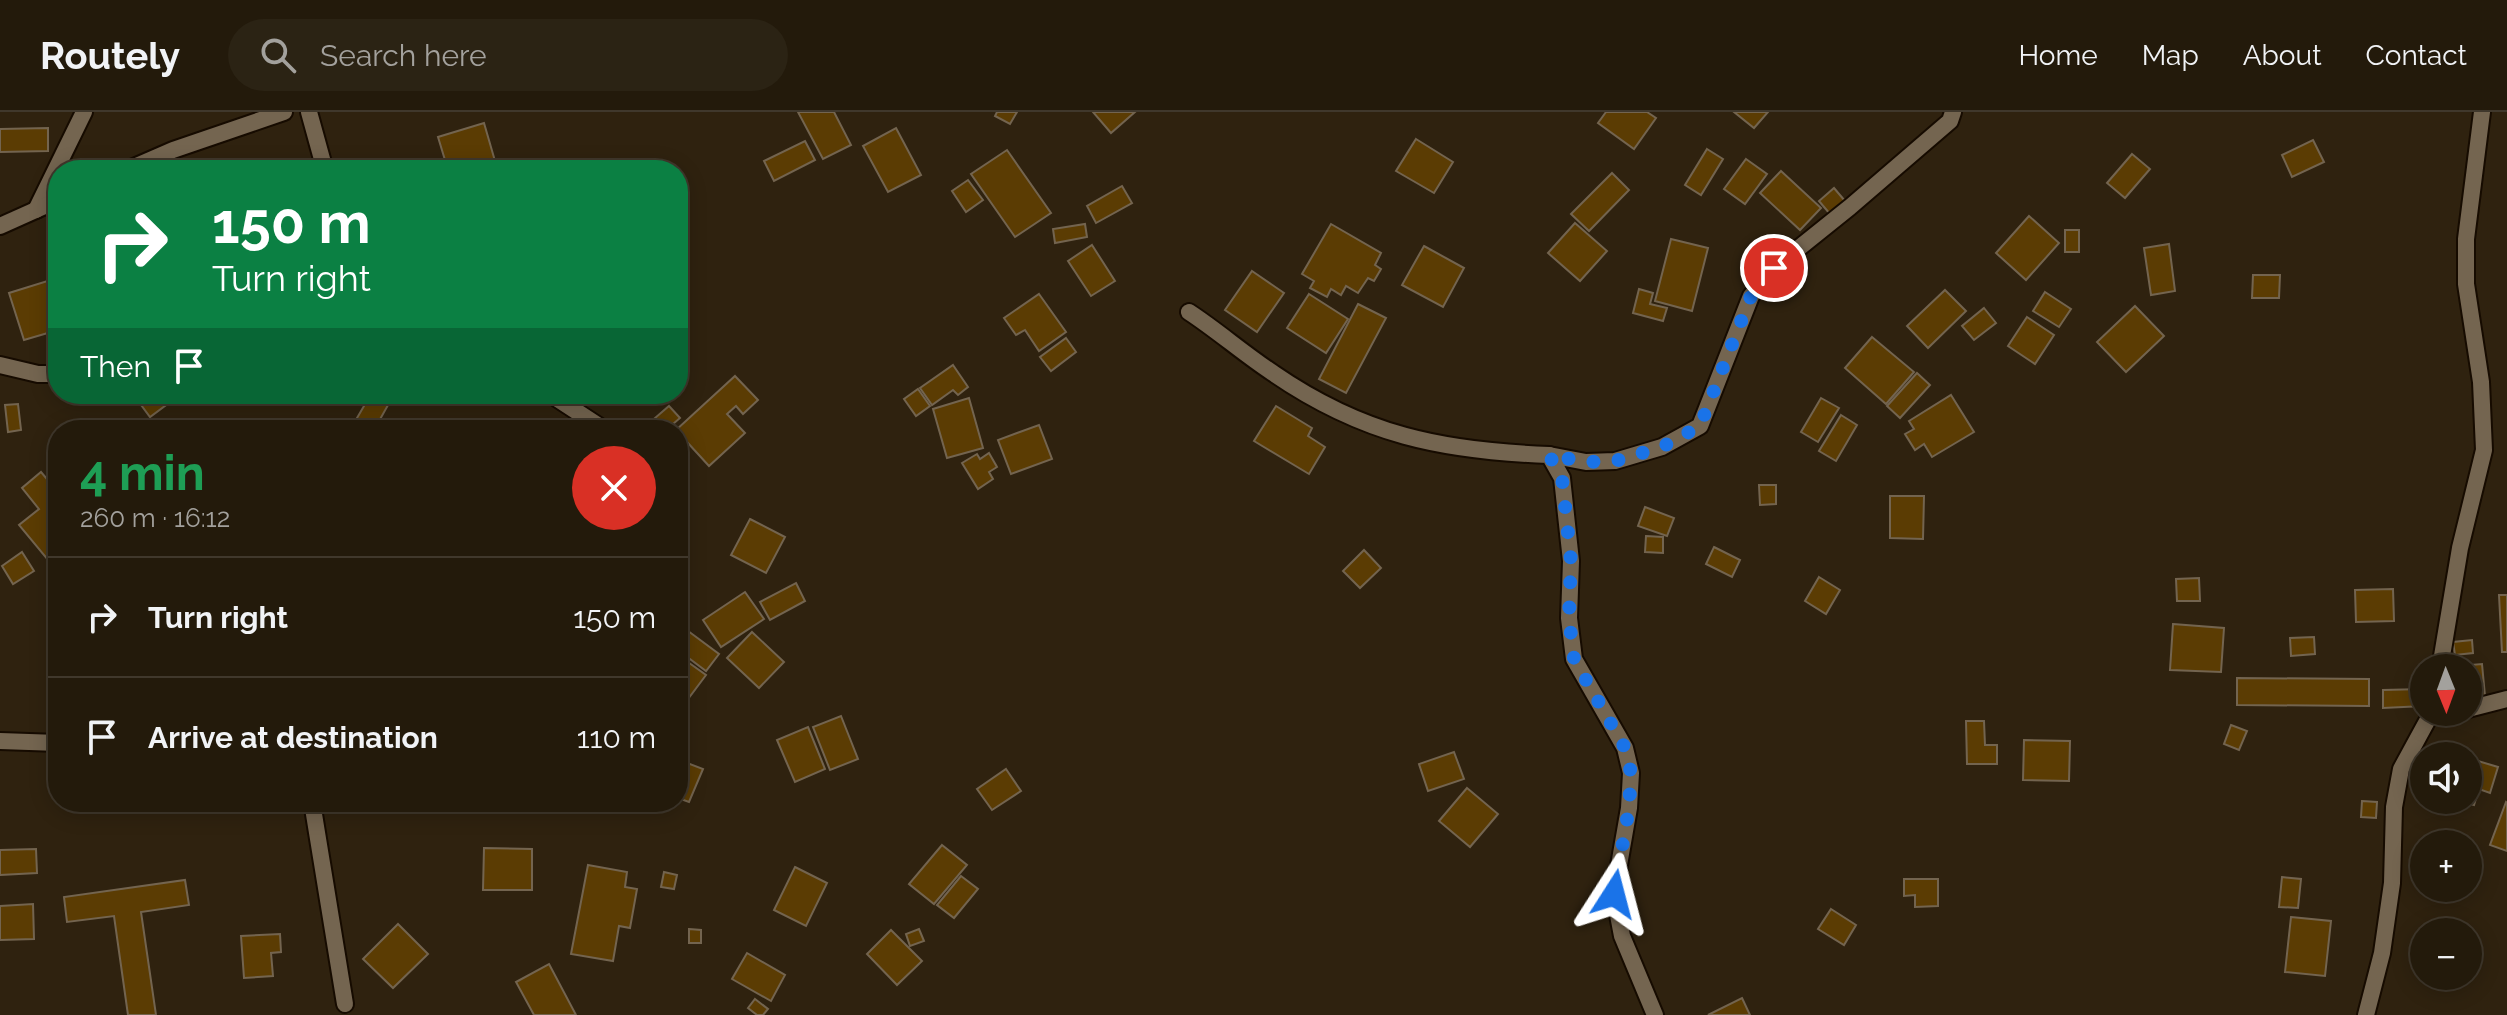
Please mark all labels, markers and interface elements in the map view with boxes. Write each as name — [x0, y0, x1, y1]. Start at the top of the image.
search box — [228, 19, 788, 91]
text: Routely — [40, 33, 180, 78]
icon: search — [256, 33, 300, 77]
text: Search here — [320, 38, 487, 73]
text: Home — [2018, 39, 2098, 72]
text: Map — [2142, 39, 2199, 72]
text: About — [2243, 39, 2322, 72]
text: Contact — [2366, 39, 2467, 72]
text: 150 m — [212, 190, 371, 256]
icon: right — [80, 192, 184, 296]
pin — [1740, 234, 1808, 302]
icon: arrive — [1752, 246, 1796, 290]
text: Turn right — [212, 257, 371, 299]
icon: arrive — [167, 344, 211, 388]
text: Then — [80, 349, 151, 384]
text: 4 min — [80, 445, 205, 501]
button: close — [572, 446, 656, 530]
text: 260 m · 16:12 — [80, 503, 230, 533]
icon: right — [80, 595, 124, 639]
text: Turn right — [148, 600, 288, 635]
text: 150 m — [573, 600, 656, 635]
north arrow — [2410, 654, 2482, 726]
map controls — [2410, 654, 2482, 990]
icon: arrive — [80, 715, 124, 759]
text: Arrive at destination — [148, 720, 438, 755]
text: 110 m — [577, 720, 656, 755]
button: sound — [2410, 742, 2482, 814]
button: + — [2410, 830, 2482, 902]
position arrow — [1572, 852, 1656, 936]
button: − — [2410, 918, 2482, 990]

